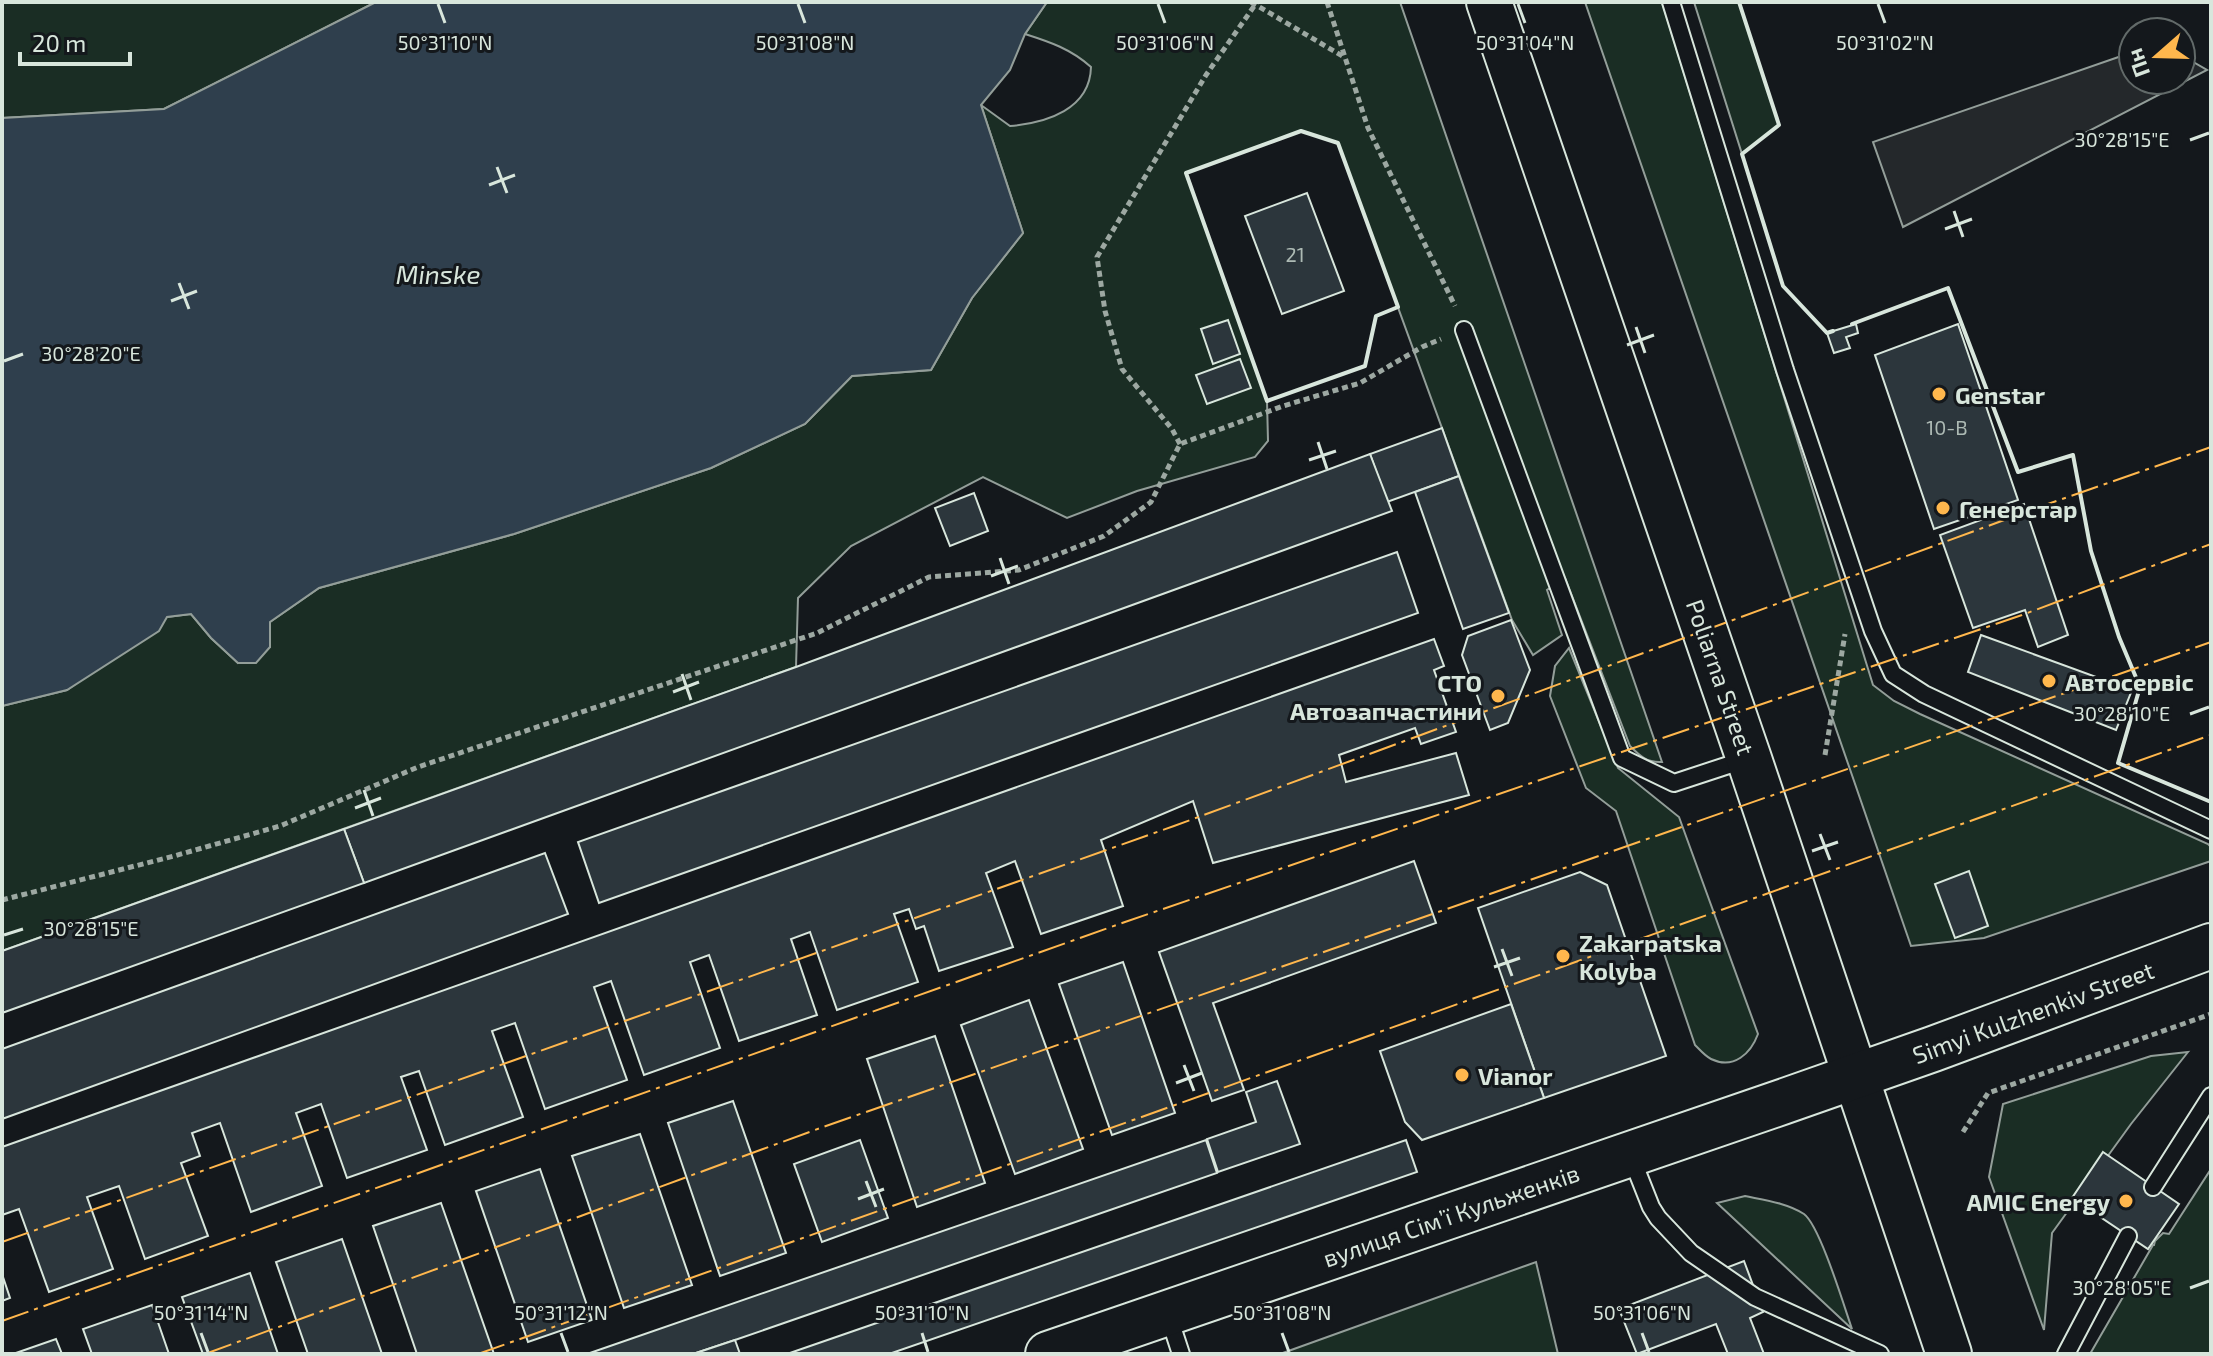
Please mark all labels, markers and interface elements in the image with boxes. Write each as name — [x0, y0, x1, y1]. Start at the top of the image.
scale bar — [20, 16, 130, 66]
north arrow — [2117, 16, 2197, 96]
text: 20 m — [32, 28, 86, 57]
text: 50°31'10"N — [398, 30, 492, 54]
text: 50°31'08"N — [756, 30, 854, 54]
text: 50°31'06"N — [1116, 30, 1214, 54]
text: 50°31'04"N — [1476, 30, 1574, 54]
text: 50°31'02"N — [1836, 30, 1934, 54]
text: Пн — [2120, 45, 2154, 81]
text: 30°28'15"E — [2075, 127, 2169, 151]
house number: 21 — [1285, 242, 1305, 266]
water label: Minske — [396, 258, 480, 289]
text: 30°28'20"E — [41, 341, 141, 365]
place label: Genstar — [1955, 380, 2046, 409]
marker: Genstar — [1930, 385, 1948, 403]
house number: 10-В — [1926, 415, 1968, 439]
place label: Генерстар — [1959, 494, 2077, 523]
marker: Генерстар — [1934, 499, 1952, 517]
street label: Poliarna Street — [1681, 595, 1761, 759]
place label: Автосервіс — [2065, 667, 2194, 696]
place label: СТО Автозапчастини — [1290, 668, 1482, 725]
marker: Автосервіс — [2040, 672, 2058, 690]
marker: СТО Автозапчастини — [1489, 687, 1507, 705]
text: 30°28'10"E — [2074, 701, 2170, 725]
text: 30°28'15"E — [44, 916, 138, 940]
place label: Zakarpatska Kolyba — [1579, 928, 1722, 985]
marker: Zakarpatska Kolyba — [1554, 947, 1572, 965]
street label: Simyi Kulzhenkiv Street — [1908, 955, 2158, 1069]
place label: Vianor — [1478, 1061, 1553, 1090]
marker: Vianor — [1453, 1066, 1471, 1084]
street label: вулиця Сімʼї Кульженків — [1319, 1157, 1583, 1273]
place label: AMIC Energy — [1967, 1187, 2110, 1216]
marker: AMIC Energy — [2117, 1192, 2135, 1210]
text: 30°28'05"E — [2072, 1275, 2172, 1299]
text: 50°31'14"N — [154, 1300, 248, 1324]
text: 50°31'12"N — [514, 1300, 608, 1324]
text: 50°31'10"N — [875, 1300, 969, 1324]
text: 50°31'08"N — [1233, 1300, 1331, 1324]
text: 50°31'06"N — [1593, 1300, 1691, 1324]

